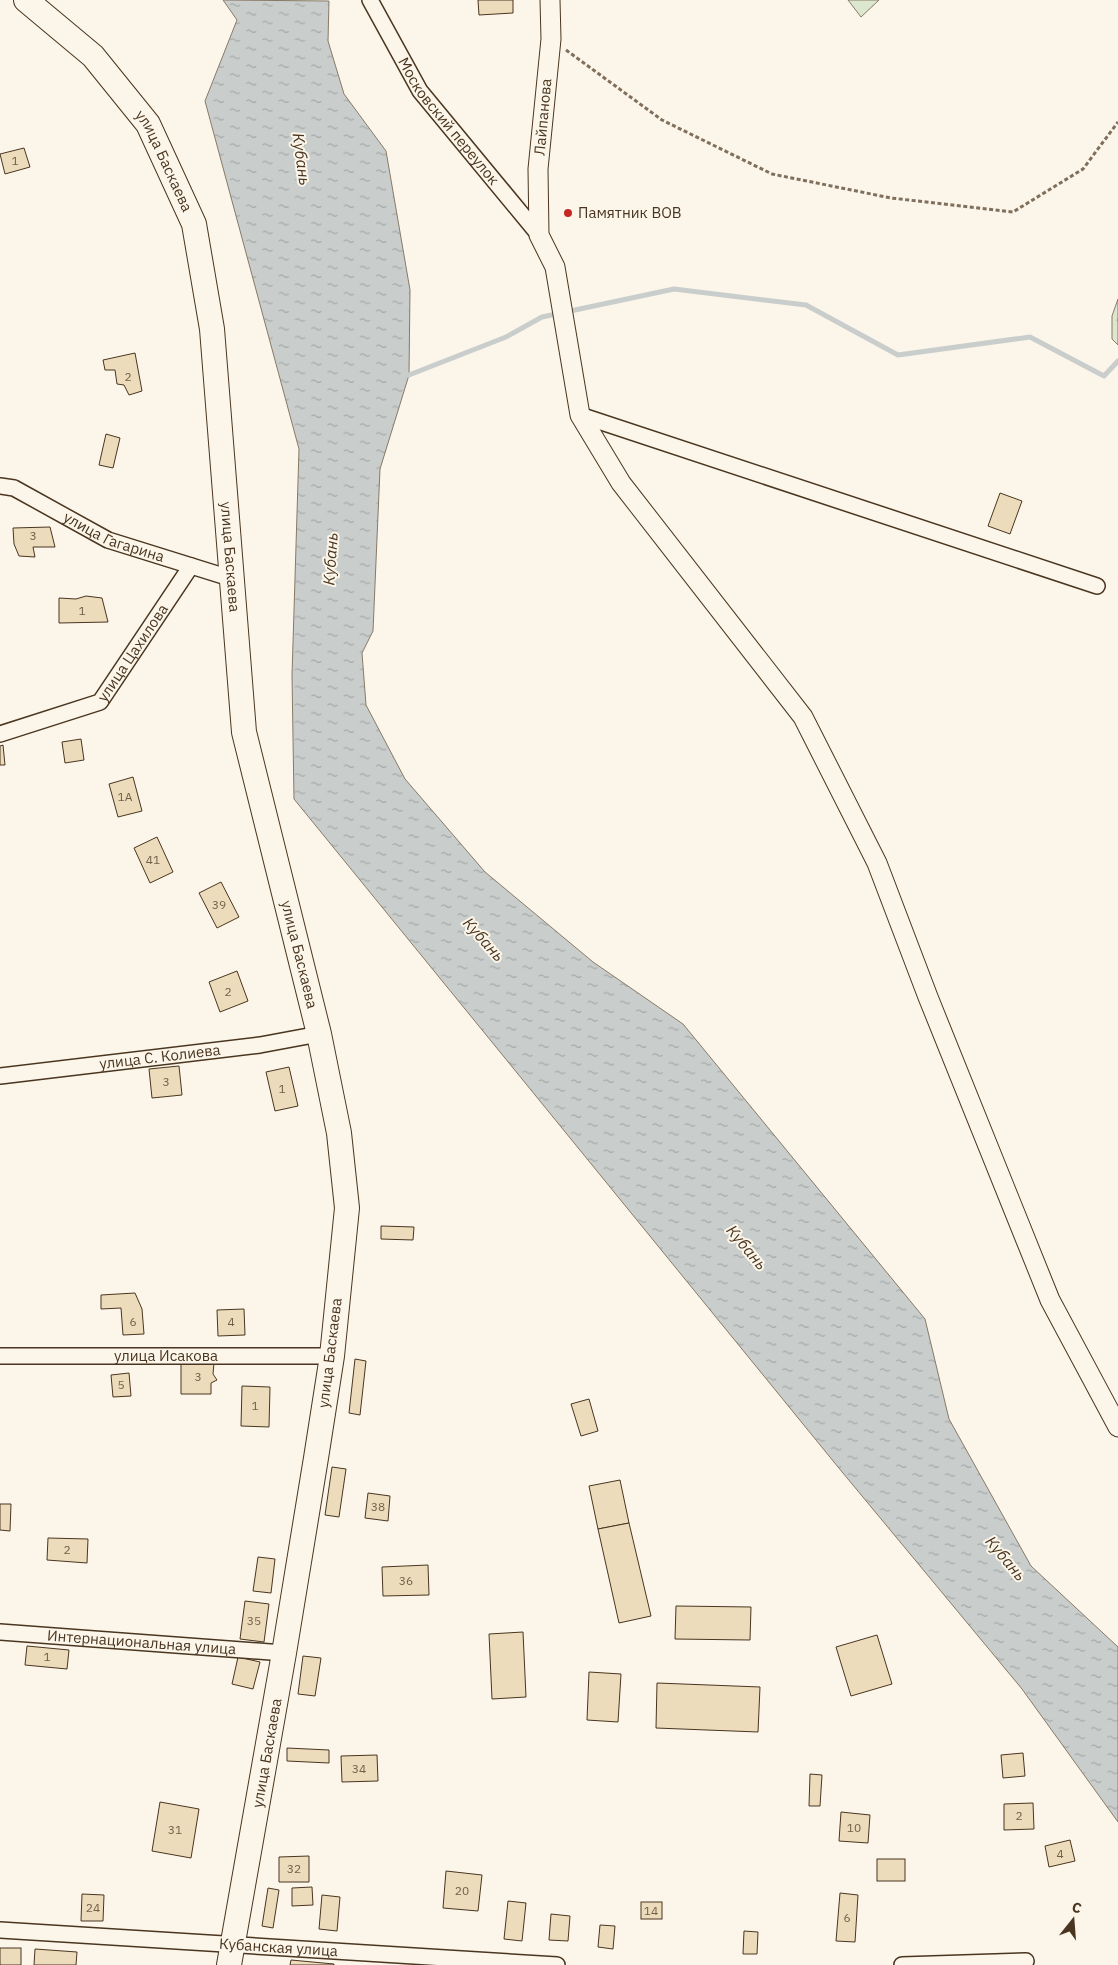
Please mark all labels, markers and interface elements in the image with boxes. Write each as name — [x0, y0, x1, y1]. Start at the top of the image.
street label: Московский переулок — [394, 54, 504, 189]
street label: Лайпанова — [530, 78, 555, 156]
street label: улица Баскаева — [131, 106, 197, 215]
water label: Кубань — [288, 131, 316, 187]
house number: 1 — [11, 153, 19, 168]
place label: Памятник ВОВ — [578, 203, 682, 222]
marker: Памятник ВОВ — [562, 207, 574, 219]
house number: 2 — [124, 369, 132, 384]
street label: улица Баскаева — [217, 501, 244, 613]
street label: улица Гагарина — [60, 507, 167, 566]
house number: 3 — [29, 528, 37, 543]
water label: Кубань — [318, 532, 342, 586]
street label: улица Цахилова — [93, 600, 172, 705]
house number: 1 — [78, 603, 86, 618]
house number: 1А — [118, 789, 133, 804]
house number: 41 — [146, 852, 160, 867]
house number: 39 — [212, 897, 226, 912]
street label: улица Баскаева — [277, 898, 322, 1011]
water label: Кубань — [459, 913, 509, 965]
house number: 2 — [224, 984, 232, 999]
street label: улица С. Колиева — [98, 1040, 221, 1073]
house number: 3 — [162, 1074, 170, 1089]
house number: 1 — [278, 1081, 286, 1096]
water label: Кубань — [722, 1220, 772, 1274]
street label: улица Баскаева — [313, 1297, 346, 1409]
house number: 6 — [129, 1314, 137, 1329]
house number: 4 — [227, 1314, 235, 1329]
street label: улица Исакова — [114, 1346, 218, 1365]
house number: 3 — [194, 1369, 202, 1384]
house number: 5 — [117, 1377, 125, 1392]
house number: 1 — [251, 1398, 259, 1413]
house number: 38 — [371, 1499, 385, 1514]
water label: Кубань — [981, 1531, 1031, 1585]
house number: 2 — [63, 1542, 71, 1557]
house number: 36 — [399, 1573, 413, 1588]
house number: 35 — [247, 1613, 261, 1628]
street label: Интернациональная улица — [46, 1626, 237, 1658]
house number: 1 — [43, 1649, 51, 1664]
street label: улица Баскаева — [248, 1697, 285, 1809]
house number: 34 — [352, 1761, 366, 1776]
house number: 2 — [1015, 1808, 1023, 1823]
house number: 10 — [847, 1820, 861, 1835]
house number: 31 — [168, 1822, 182, 1837]
house number: 4 — [1056, 1846, 1064, 1861]
house number: 32 — [287, 1861, 301, 1876]
house number: 20 — [455, 1883, 469, 1898]
north arrow — [1048, 1895, 1098, 1945]
text: С — [1070, 1898, 1084, 1918]
house number: 24 — [86, 1900, 100, 1915]
house number: 14 — [644, 1903, 658, 1918]
house number: 6 — [843, 1910, 851, 1925]
street label: Кубанская улица — [218, 1934, 339, 1960]

